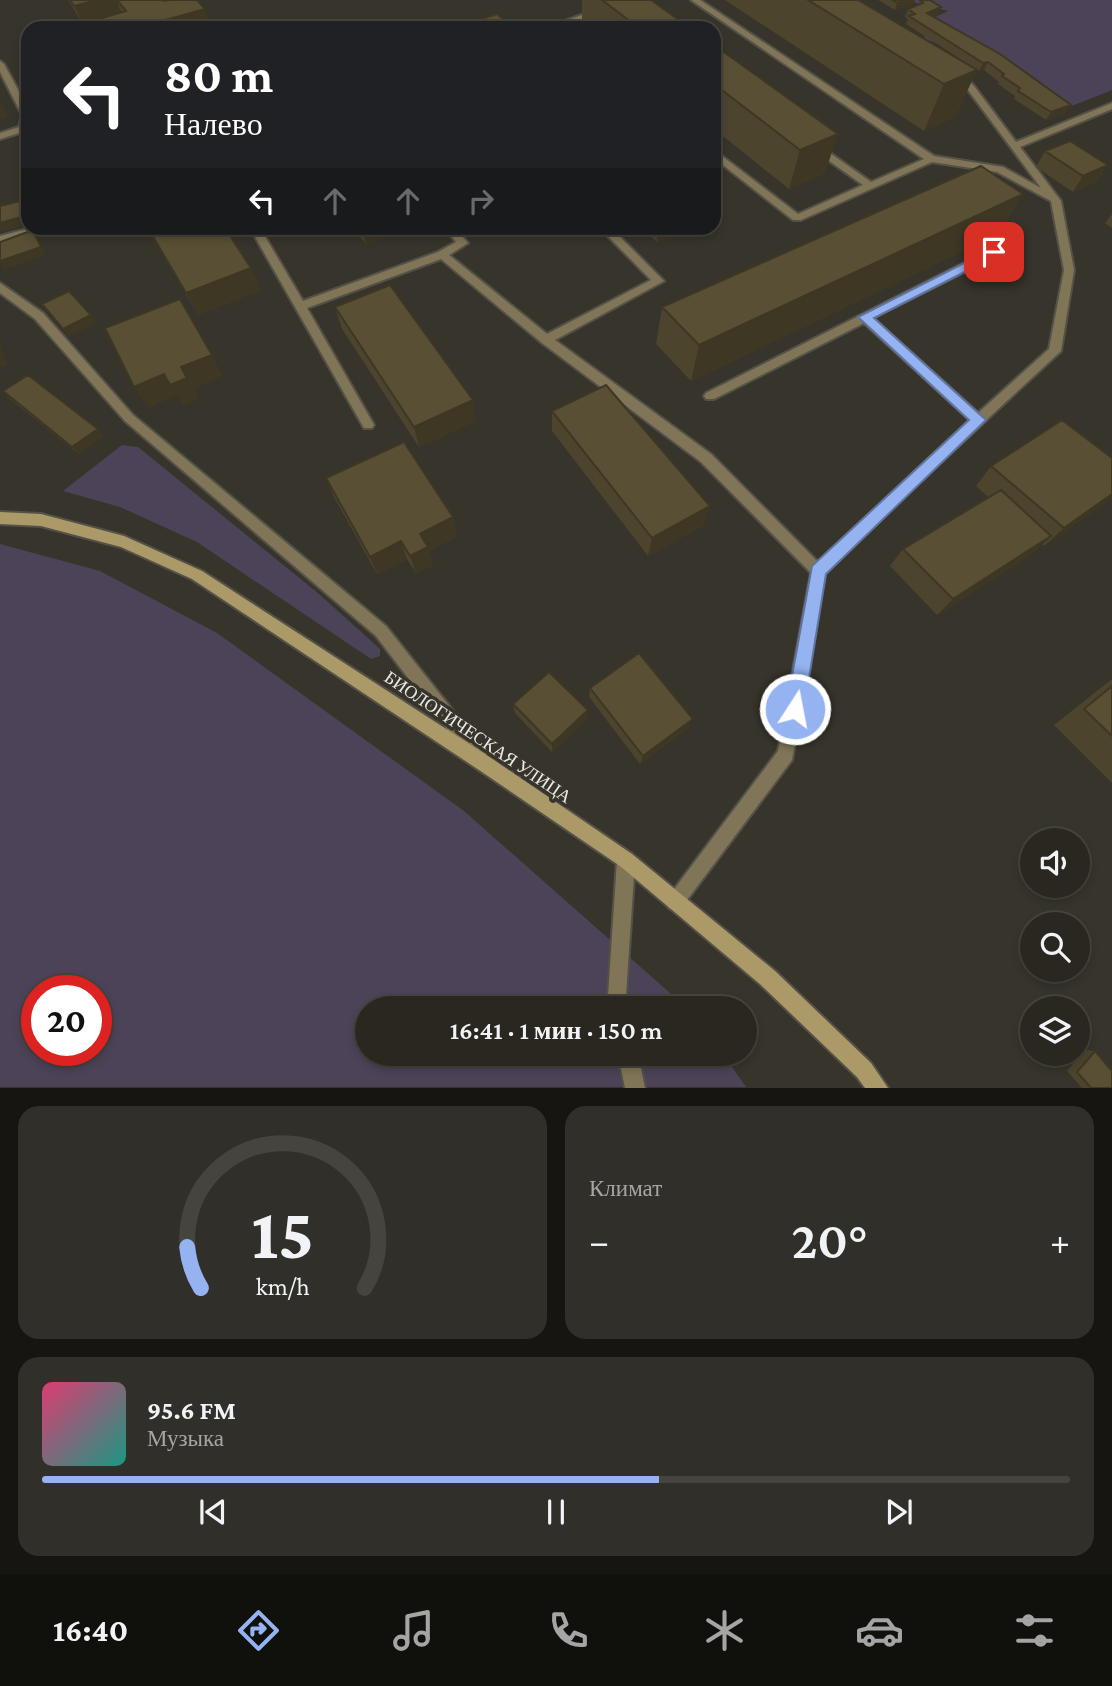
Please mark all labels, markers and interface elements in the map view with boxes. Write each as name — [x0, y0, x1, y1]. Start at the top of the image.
text: 80 m — [164, 48, 273, 103]
icon: left — [49, 49, 140, 140]
text: Налево — [164, 106, 263, 142]
icon: left — [243, 182, 281, 220]
icon: ahead — [316, 182, 354, 220]
icon: ahead — [389, 182, 427, 220]
icon: right — [462, 182, 500, 220]
pin — [964, 222, 1024, 282]
icon: arrive — [975, 233, 1013, 271]
street label: БИОЛОГИЧЕСКАЯ УЛИЦА — [381, 667, 575, 807]
position arrow — [758, 672, 832, 746]
map controls — [1020, 828, 1090, 1066]
button: sound — [1020, 828, 1090, 898]
button: search — [1020, 912, 1090, 982]
speed limit sign: 20 — [21, 975, 112, 1066]
button: layers — [1020, 996, 1090, 1066]
text: 16:41 · 1 мин · 150 m — [450, 1016, 662, 1045]
text: Климат — [589, 1175, 662, 1201]
text: 15 — [251, 1194, 314, 1275]
text: 20° — [791, 1211, 868, 1269]
text: − — [589, 1220, 609, 1262]
text: + — [1050, 1220, 1070, 1262]
text: km/h — [256, 1273, 309, 1300]
text: 95.6 FM — [147, 1396, 236, 1425]
text: Музыка — [147, 1425, 224, 1451]
icon: previous — [194, 1493, 232, 1531]
icon: pause — [537, 1493, 575, 1531]
icon: next — [880, 1493, 918, 1531]
icon: directions — [234, 1606, 283, 1655]
icon: music — [389, 1606, 438, 1655]
icon: phone — [544, 1606, 593, 1655]
icon: climate — [700, 1606, 749, 1655]
icon: car — [855, 1606, 904, 1655]
icon: filters — [1010, 1606, 1059, 1655]
text: 16:40 — [53, 1612, 128, 1648]

